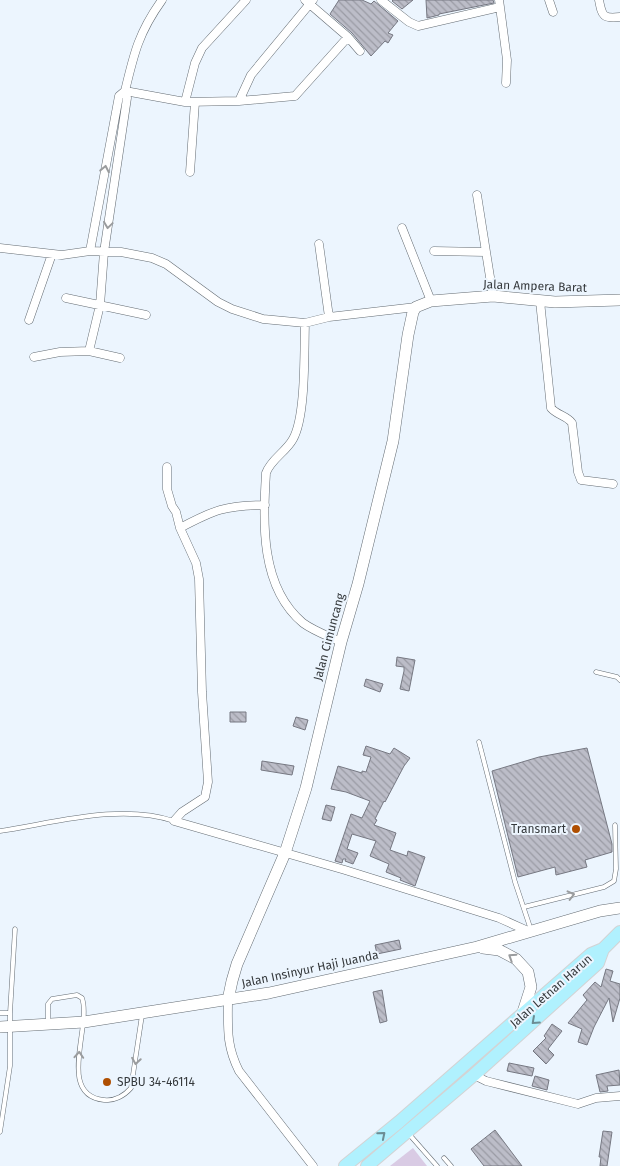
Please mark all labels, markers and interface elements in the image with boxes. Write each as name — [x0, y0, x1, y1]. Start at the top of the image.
one-way arrow — [100, 164, 110, 173]
one-way arrow — [103, 222, 114, 230]
street label: Jalan Ampera Barat — [483, 277, 588, 295]
street label: Jalan Cimuncang — [311, 591, 348, 682]
place label: Transmart — [511, 822, 567, 836]
marker: Transmart — [570, 823, 582, 835]
one-way arrow — [567, 891, 575, 901]
street label: Jalan Insinyur Haji Juanda — [240, 948, 380, 990]
street label: Jalan Letnan Harun — [507, 952, 595, 1030]
one-way arrow — [508, 954, 517, 964]
one-way arrow — [531, 1015, 540, 1024]
one-way arrow — [74, 1051, 85, 1059]
one-way arrow — [132, 1057, 142, 1065]
place label: SPBU 34-46114 — [117, 1075, 195, 1089]
marker: SPBU 34-46114 — [101, 1076, 113, 1088]
one-way arrow — [377, 1132, 386, 1141]

